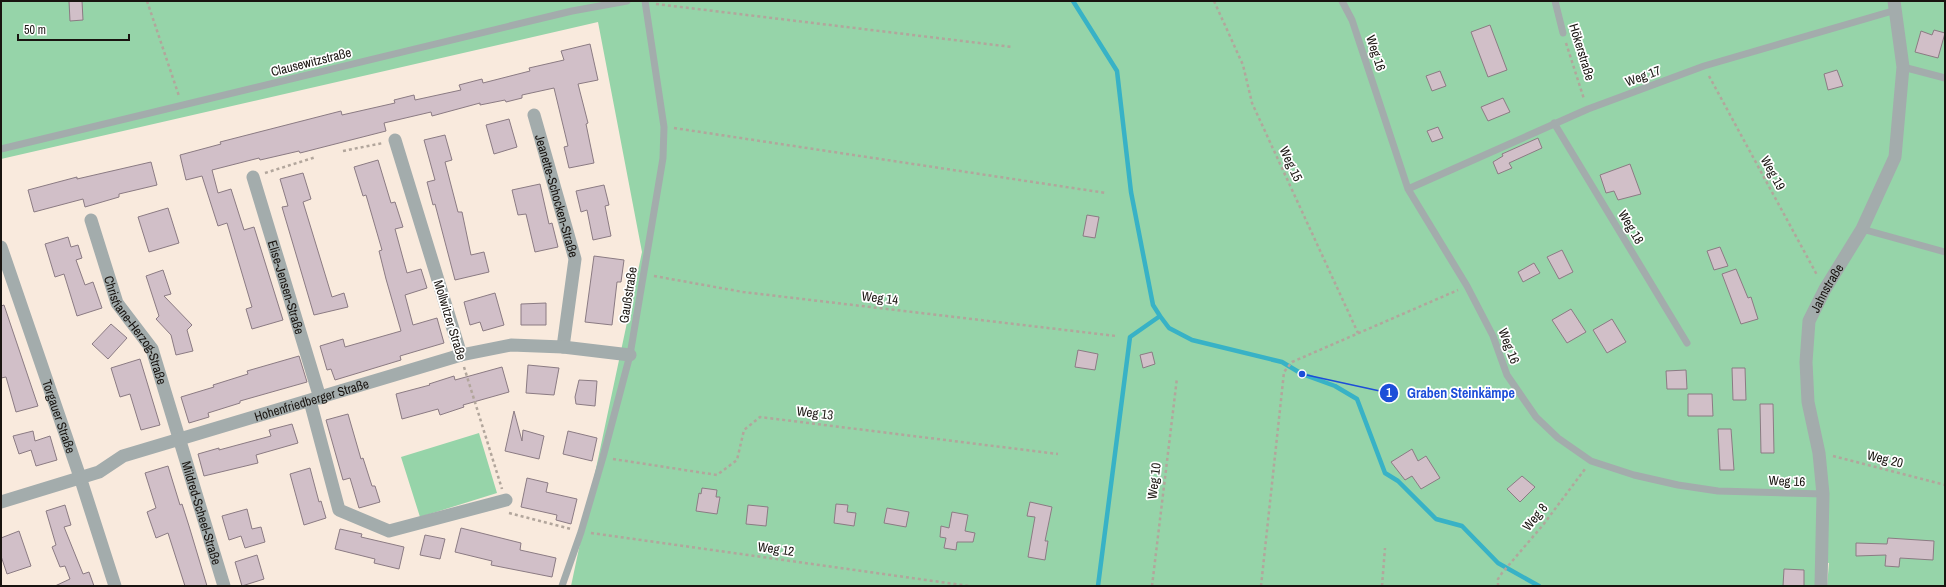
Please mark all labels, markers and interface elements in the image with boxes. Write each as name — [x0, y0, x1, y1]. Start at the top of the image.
scale bar — [18, 16, 129, 42]
street label: Hökerstraße — [1565, 21, 1599, 83]
text: 50 m — [24, 22, 46, 38]
street label: Weg 16 — [1362, 33, 1390, 73]
street label: Clausewitzstraße — [269, 44, 353, 80]
street label: Weg 17 — [1623, 62, 1663, 90]
street label: Jeanette-Schocken-Straße — [531, 132, 583, 259]
street label: Weg 15 — [1276, 144, 1306, 184]
street label: Weg 19 — [1757, 153, 1789, 193]
street label: Weg 18 — [1614, 207, 1648, 247]
street label: Elise-Jensen-Straße — [264, 238, 309, 336]
street label: Jahnstraße — [1806, 260, 1847, 315]
street label: Gaußstraße — [615, 266, 641, 324]
street label: Christiane-Herzog-Straße — [100, 273, 171, 387]
street label: Mollwitzer Straße — [430, 278, 470, 362]
street label: Weg 14 — [861, 287, 899, 309]
street label: Weg 16 — [1495, 326, 1524, 366]
street label: Hohenfriedberger Straße — [252, 375, 371, 425]
street label: Torgauer Straße — [39, 377, 80, 456]
callout: Graben Steinkämpe — [1379, 380, 1523, 406]
text: Graben Steinkämpe — [1407, 384, 1515, 402]
text: 1 — [1386, 385, 1392, 401]
street label: Weg 13 — [796, 402, 834, 424]
street label: Weg 20 — [1865, 446, 1905, 472]
street label: Mildred-Scheel-Straße — [178, 459, 226, 567]
street label: Weg 10 — [1143, 462, 1165, 500]
street label: Weg 16 — [1768, 472, 1806, 490]
street label: Weg 8 — [1519, 500, 1551, 534]
street label: Weg 12 — [757, 538, 795, 560]

